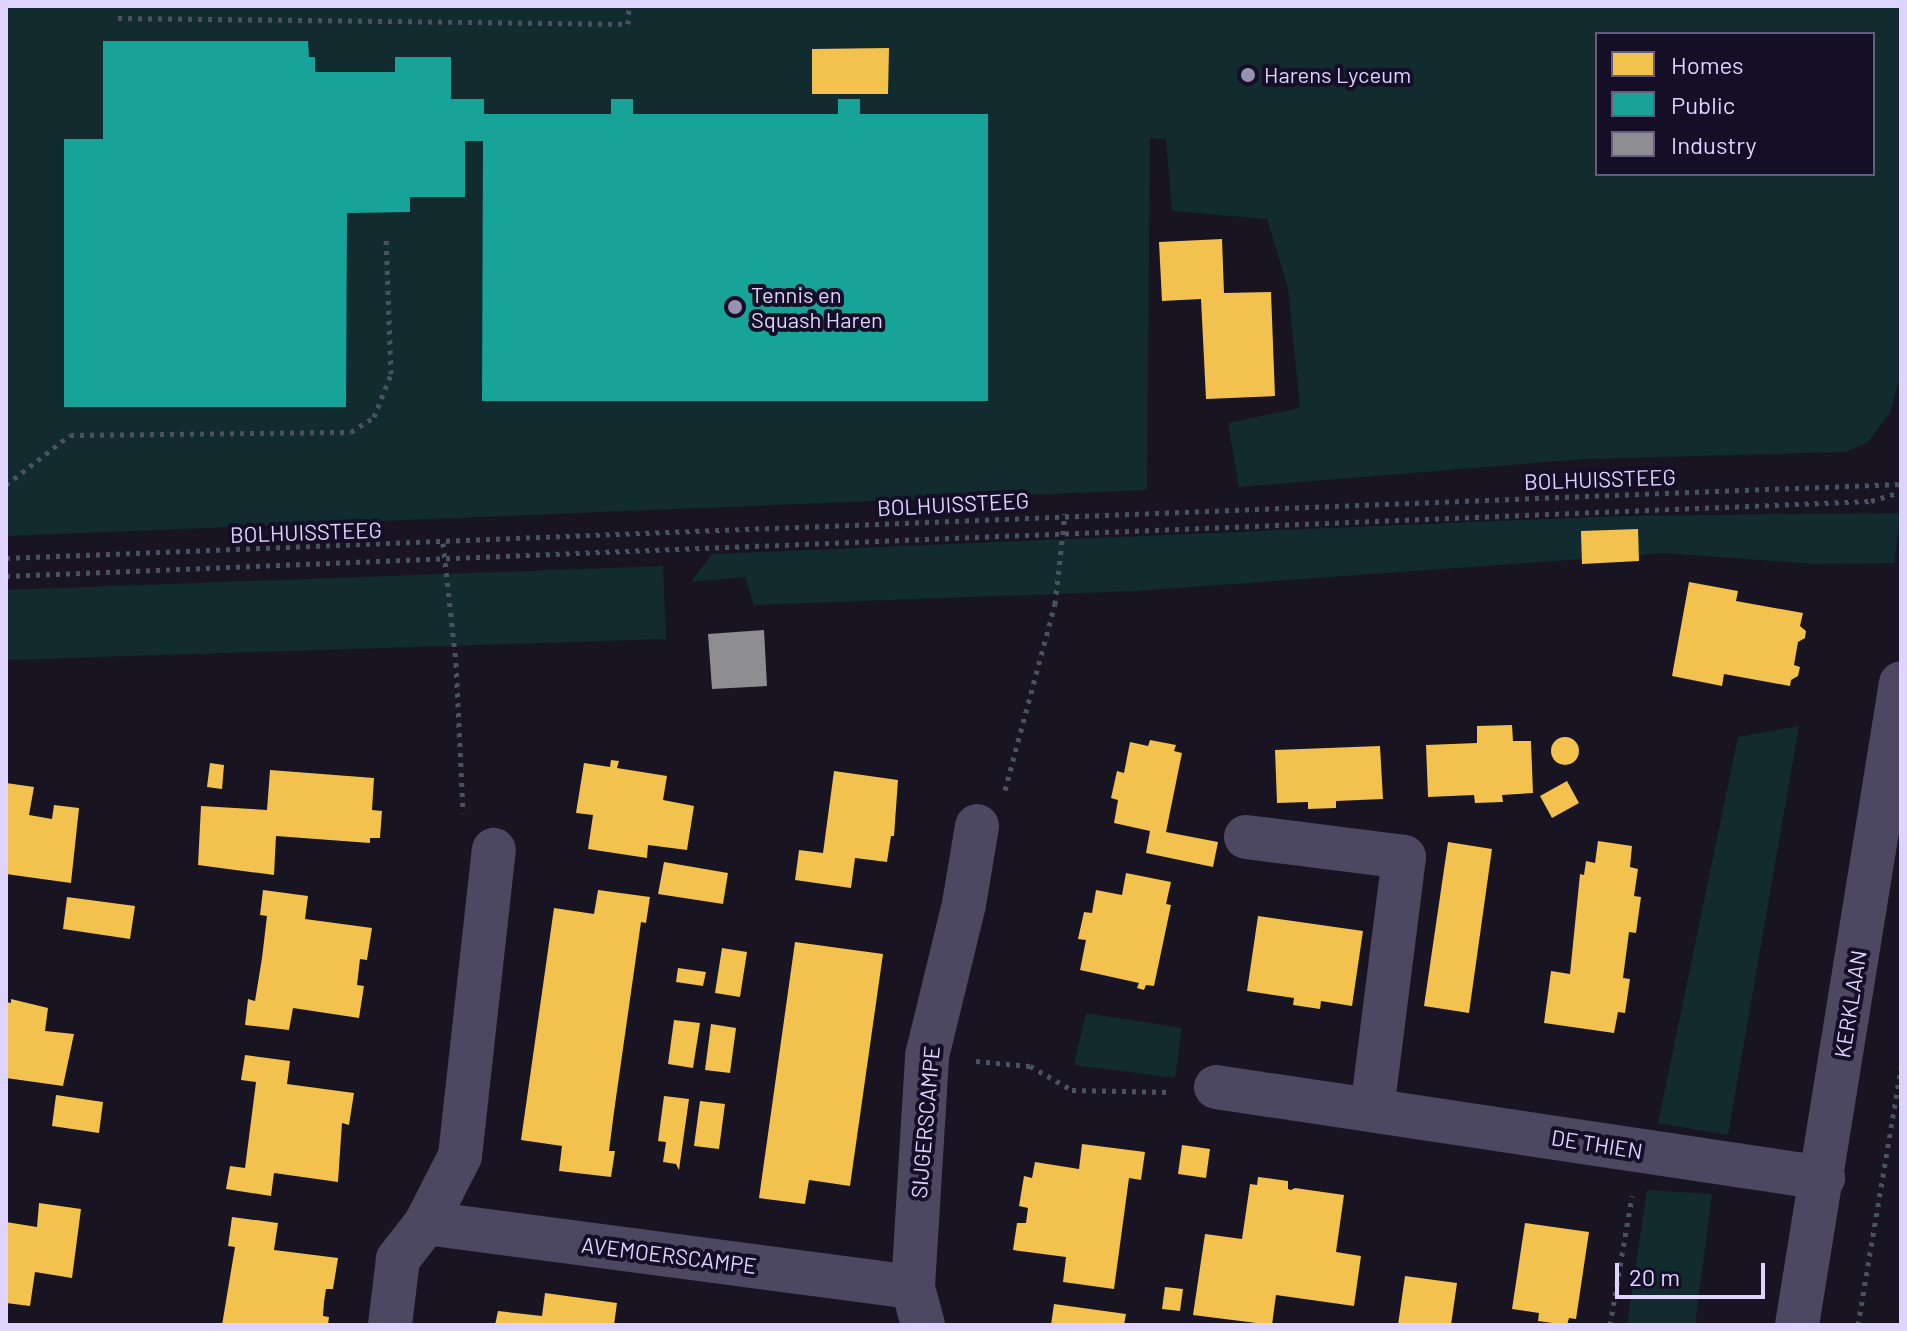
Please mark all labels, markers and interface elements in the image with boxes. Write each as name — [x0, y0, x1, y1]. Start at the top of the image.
legend — [1595, 32, 1875, 176]
text: Homes — [1671, 50, 1744, 79]
place label: Harens Lyceum — [1264, 62, 1411, 88]
marker: Harens Lyceum — [1239, 66, 1257, 84]
text: Public — [1671, 90, 1735, 119]
text: Industry — [1671, 130, 1757, 159]
place label: Tennis en Squash Haren — [751, 281, 883, 332]
marker: Tennis en Squash Haren — [726, 298, 744, 316]
street label: BOLHUISSTEEG — [1524, 463, 1676, 495]
street label: BOLHUISSTEEG — [876, 487, 1030, 521]
street label: BOLHUISSTEEG — [230, 516, 382, 548]
street label: KERKLAAN — [1828, 948, 1872, 1060]
street label: SIJGERSCAMPE — [905, 1045, 945, 1199]
street label: DE THIEN — [1549, 1124, 1645, 1164]
street label: AVEMOERSCAMPE — [580, 1231, 758, 1279]
scale bar — [1619, 1247, 1769, 1297]
text: 20 m — [1629, 1262, 1680, 1291]

